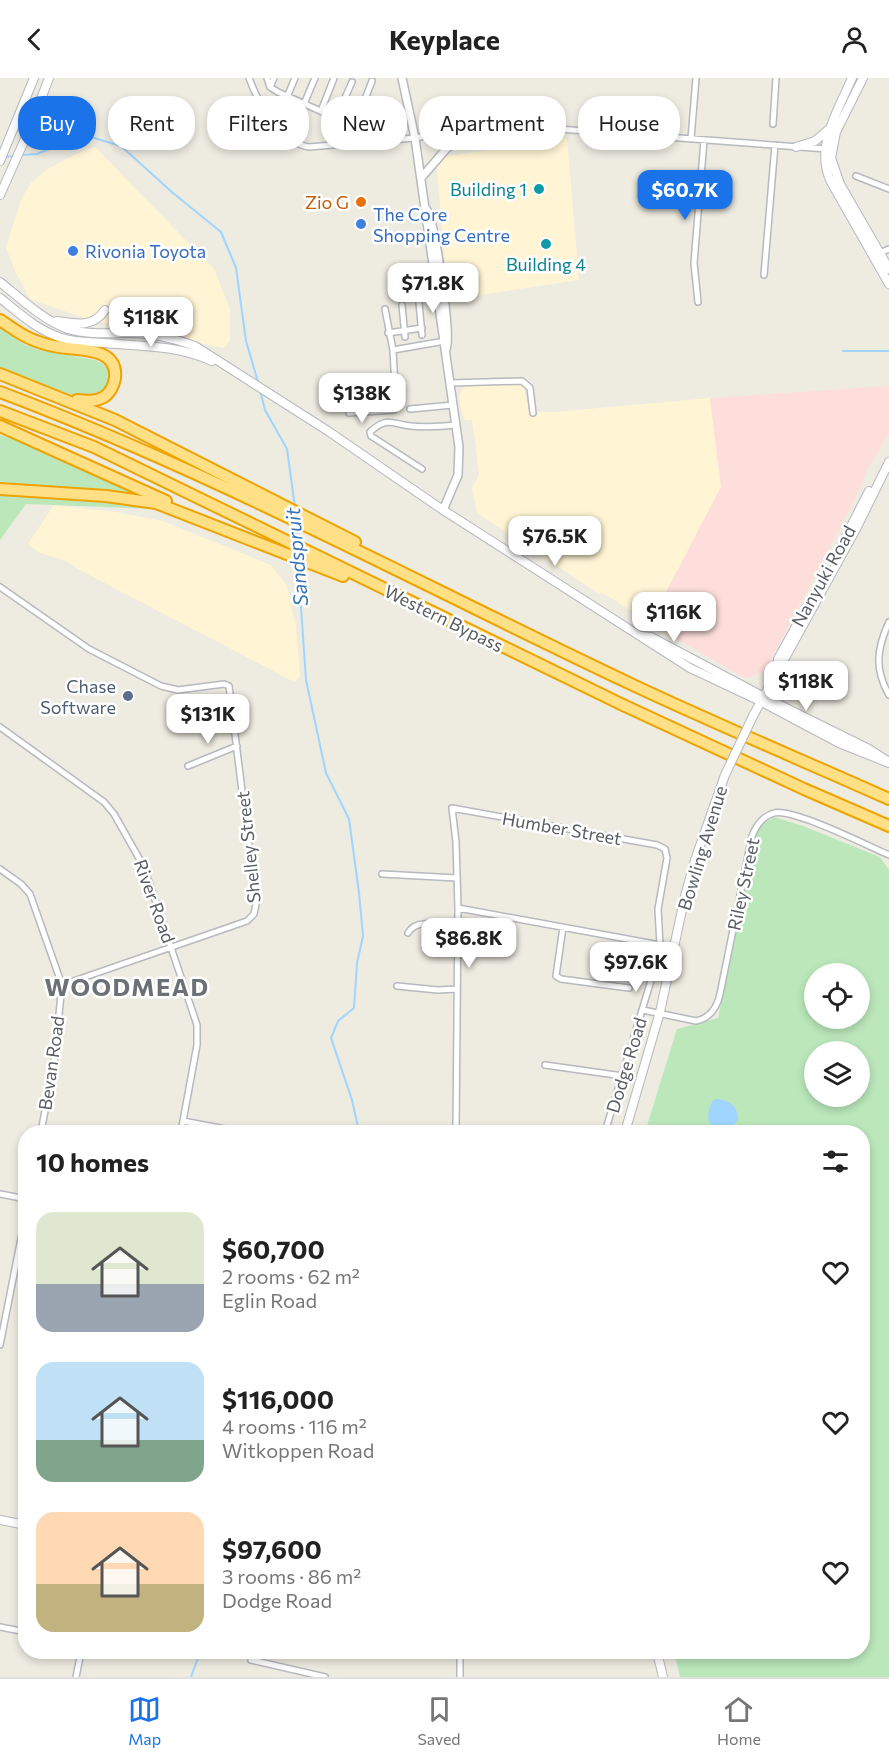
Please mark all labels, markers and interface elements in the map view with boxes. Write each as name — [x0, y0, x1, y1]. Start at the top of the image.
icon: back — [18, 23, 51, 56]
text: Keyplace — [389, 23, 500, 56]
icon: person — [838, 23, 871, 56]
chip: Buy — [18, 96, 96, 150]
chip: Rent — [108, 96, 195, 150]
chip: Filters — [207, 96, 309, 150]
chip: New — [321, 96, 407, 150]
chip: Apartment — [419, 96, 566, 150]
chip: House — [578, 96, 680, 150]
pin: $60.7K — [636, 170, 734, 221]
text: $60.7K — [652, 177, 718, 201]
place label: Building 1 — [450, 178, 527, 200]
marker: Building 1 — [532, 182, 546, 196]
place label: Zio G — [305, 191, 349, 213]
marker: Zio G — [354, 195, 368, 209]
place label: The Core Shopping Centre — [373, 203, 510, 246]
marker: The Core Shopping Centre — [354, 217, 368, 231]
marker: Building 4 — [539, 237, 553, 251]
place label: Rivonia Toyota — [85, 240, 206, 262]
marker: Rivonia Toyota — [66, 244, 80, 258]
place label: Building 4 — [506, 253, 586, 275]
pin: $71.8K — [384, 263, 482, 314]
text: $71.8K — [402, 270, 464, 294]
pin: $118K — [109, 297, 193, 348]
text: $118K — [123, 304, 179, 328]
pin: $138K — [320, 373, 404, 424]
text: $138K — [333, 380, 391, 404]
water label: Sandspruit — [280, 506, 312, 607]
pin: $76.5K — [506, 516, 604, 567]
street label: Nanyuki Road — [786, 522, 860, 630]
text: $76.5K — [522, 523, 588, 547]
street label: Western Bypass — [381, 580, 507, 656]
pin: $116K — [632, 592, 716, 643]
text: $116K — [646, 599, 702, 623]
pin: $118K — [764, 661, 848, 712]
text: $118K — [778, 668, 834, 692]
place label: Chase Software — [40, 675, 116, 718]
marker: Chase Software — [121, 689, 135, 703]
pin: $131K — [166, 694, 250, 745]
text: $131K — [180, 701, 236, 725]
street label: Bowling Avenue — [673, 783, 731, 913]
street label: Shelley Street — [231, 790, 265, 904]
street label: Humber Street — [501, 807, 623, 849]
street label: Riley Street — [722, 836, 764, 932]
street label: River Road — [130, 856, 180, 946]
pin: $86.8K — [420, 918, 518, 969]
text: $86.8K — [435, 925, 503, 949]
pin: $97.6K — [587, 942, 685, 993]
text: $97.6K — [604, 949, 668, 973]
map controls — [804, 963, 870, 1107]
button: locate — [804, 963, 870, 1029]
district label: WOODMEAD — [44, 972, 210, 1001]
street label: Bevan Road — [33, 1014, 69, 1112]
street label: Dodge Road — [601, 1014, 651, 1116]
button: layers — [804, 1041, 870, 1107]
icon: filters — [819, 1145, 852, 1178]
text: 10 homes — [36, 1146, 149, 1177]
text: $60,700 — [222, 1233, 325, 1264]
icon: home — [84, 1236, 156, 1308]
icon: heart — [819, 1256, 852, 1289]
text: 2 rooms · 62 m² — [222, 1264, 360, 1288]
text: Eglin Road — [222, 1288, 317, 1312]
text: $116,000 — [222, 1383, 334, 1414]
icon: home — [84, 1386, 156, 1458]
icon: heart — [819, 1406, 852, 1439]
text: 4 rooms · 116 m² — [222, 1414, 367, 1438]
text: Witkoppen Road — [222, 1438, 374, 1462]
text: $97,600 — [222, 1533, 322, 1564]
icon: home — [84, 1536, 156, 1608]
icon: heart — [819, 1556, 852, 1589]
text: 3 rooms · 86 m² — [222, 1564, 361, 1588]
text: Dodge Road — [222, 1588, 332, 1612]
tab: Map — [128, 1693, 161, 1748]
tab: Saved — [417, 1693, 461, 1748]
tab: Home — [717, 1693, 761, 1748]

